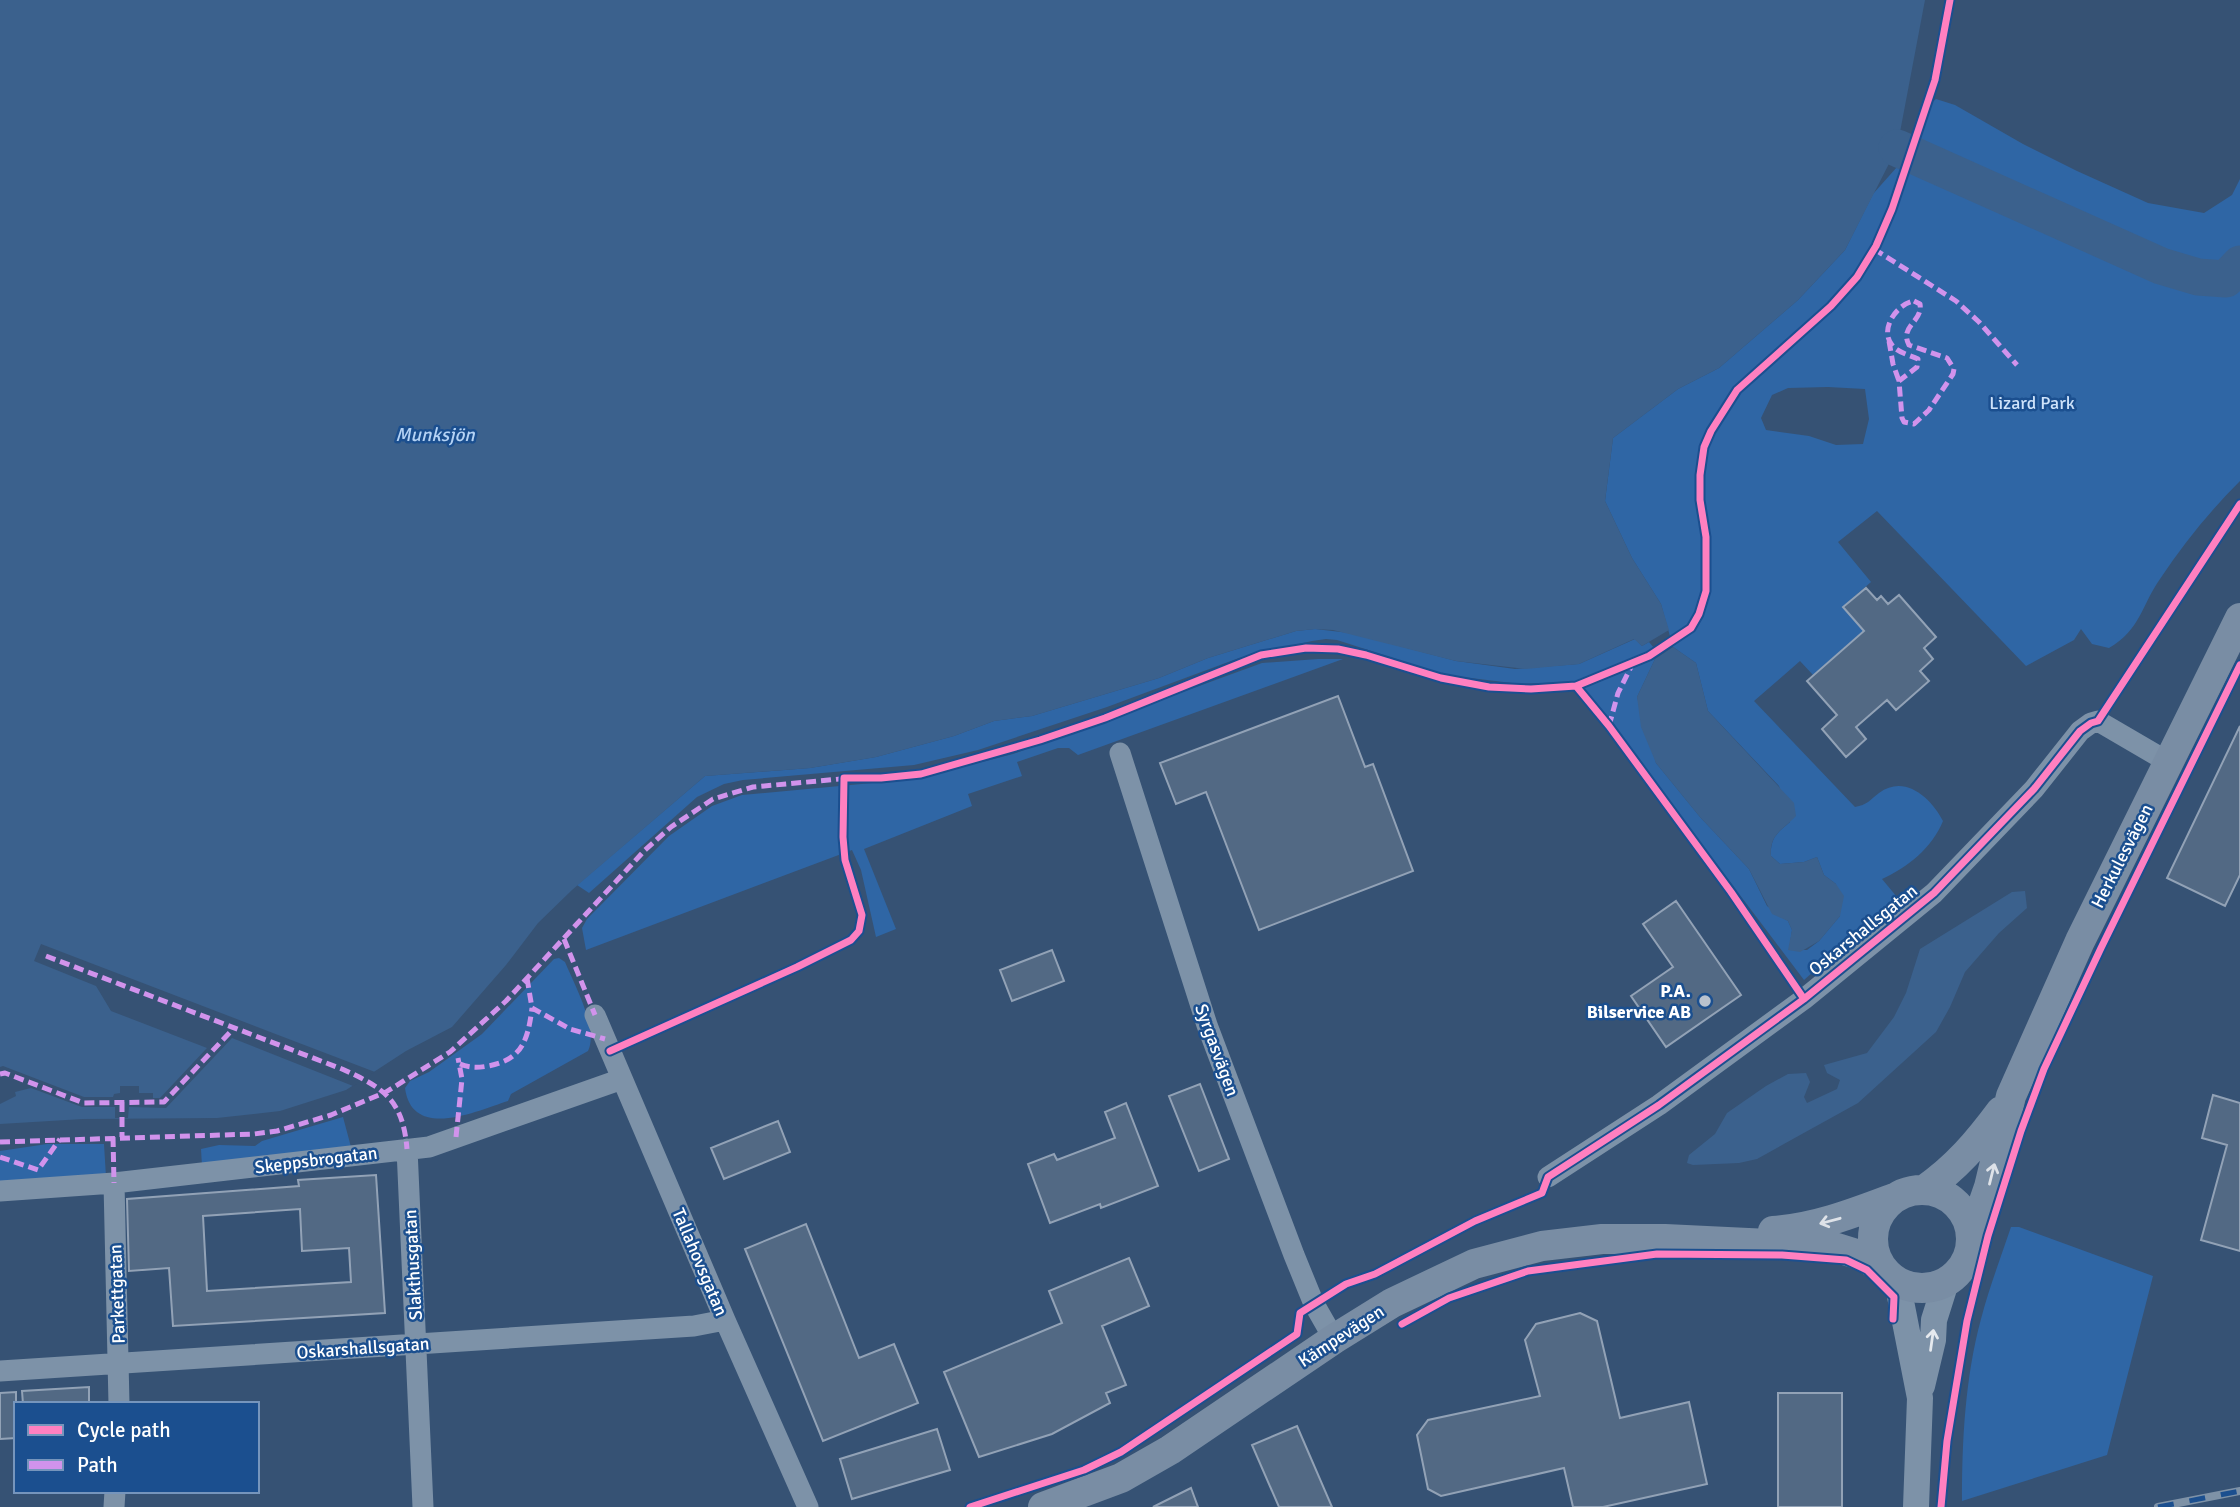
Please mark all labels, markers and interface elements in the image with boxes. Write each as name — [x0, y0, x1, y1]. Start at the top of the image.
park label: Lizard Park — [1989, 392, 2075, 414]
water label: Munksjön — [395, 423, 475, 447]
street label: Herkulesvägen — [2086, 800, 2158, 912]
street label: Oskarshallsgatan — [1804, 880, 1922, 980]
place label: P.A. Bilservice AB — [1587, 980, 1691, 1023]
marker: P.A. Bilservice AB — [1697, 993, 1713, 1009]
street label: Syrgasvägen — [1190, 1001, 1244, 1099]
street label: Skeppsbrogatan — [253, 1142, 379, 1178]
one-way arrow — [1986, 1163, 1999, 1186]
street label: Tallahovsgatan — [667, 1205, 733, 1319]
street label: Slakthusgatan — [399, 1209, 427, 1321]
one-way arrow — [1819, 1215, 1842, 1228]
street label: Parkettgatan — [104, 1244, 130, 1344]
street label: Kämpevägen — [1294, 1300, 1388, 1372]
one-way arrow — [1926, 1329, 1939, 1352]
street label: Oskarshallsgatan — [296, 1332, 430, 1364]
legend — [14, 1402, 259, 1493]
text: Cycle path — [77, 1417, 171, 1443]
text: Path — [77, 1452, 118, 1478]

